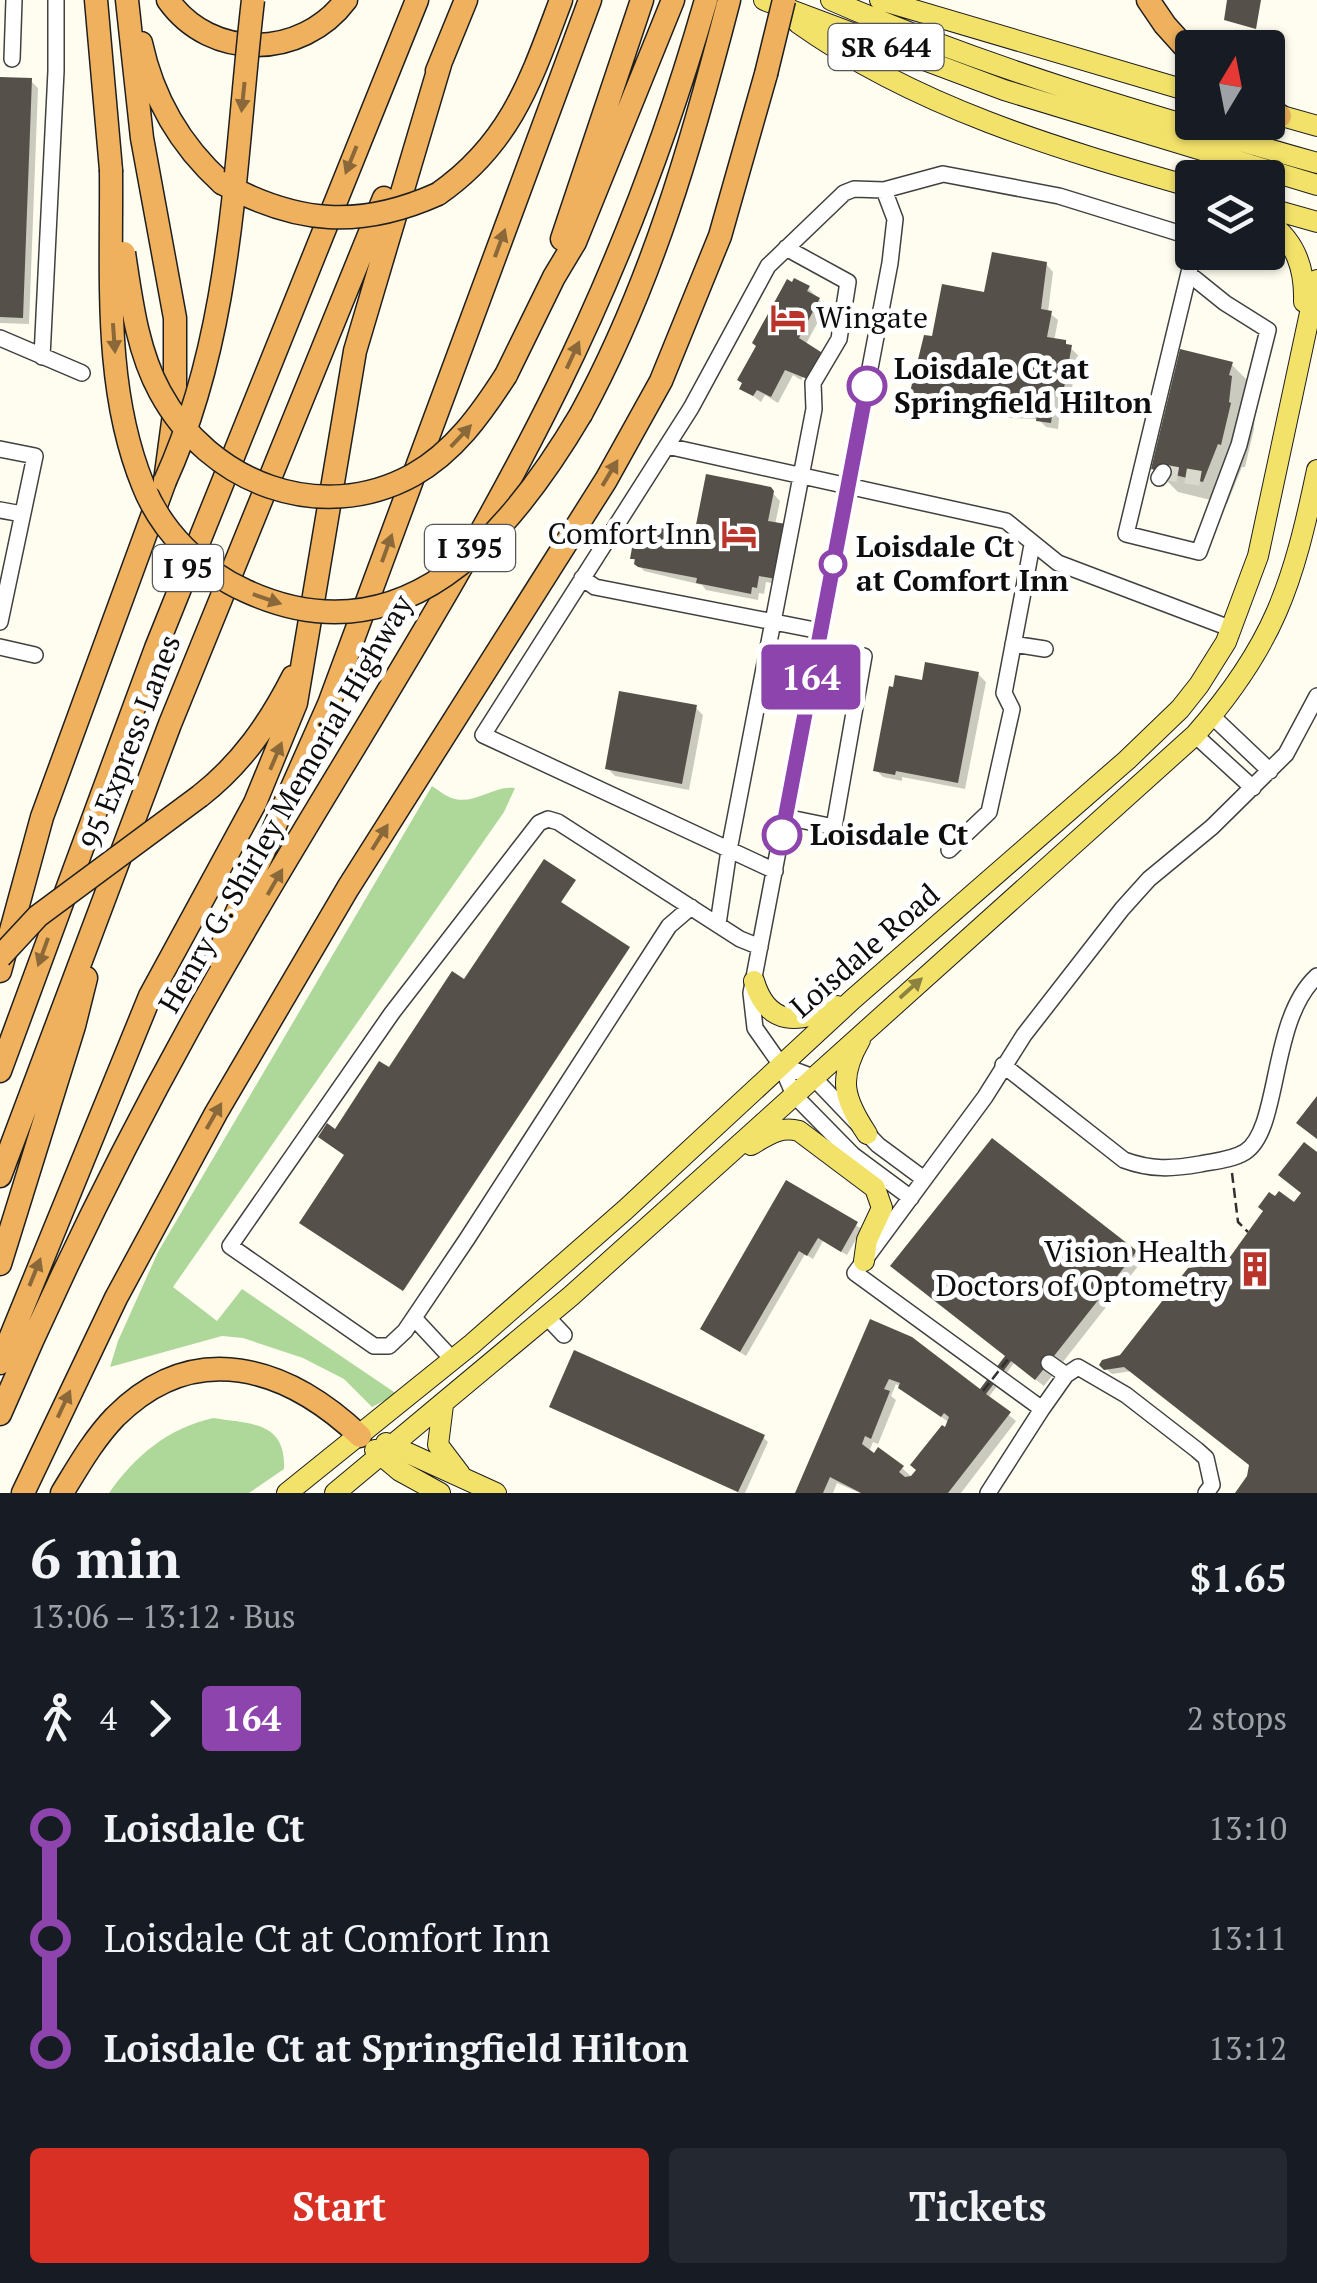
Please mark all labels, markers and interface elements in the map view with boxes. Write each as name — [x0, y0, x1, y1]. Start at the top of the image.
road number: SR 644 — [828, 24, 944, 70]
north arrow — [1175, 30, 1285, 140]
map controls — [1175, 30, 1285, 270]
one-way arrow — [235, 82, 251, 113]
one-way arrow — [343, 145, 359, 175]
button: layers — [1175, 160, 1285, 270]
one-way arrow — [493, 227, 508, 257]
place label: Wingate — [816, 297, 928, 337]
hotel icon: Wingate — [769, 299, 807, 337]
one-way arrow — [107, 322, 123, 354]
one-way arrow — [564, 340, 581, 369]
place label: Loisdale Ct at Springfield Hilton — [894, 348, 1152, 422]
marker: Loisdale Ct at Springfield Hilton — [848, 367, 886, 405]
one-way arrow — [449, 424, 472, 448]
one-way arrow — [601, 459, 618, 488]
place label: Comfort Inn — [547, 513, 711, 553]
hotel icon: Comfort Inn — [720, 515, 758, 553]
road number: I 395 — [425, 525, 515, 571]
place label: Loisdale Ct at Comfort Inn — [856, 526, 1069, 600]
one-way arrow — [380, 532, 395, 562]
road number: I 95 — [153, 545, 223, 591]
marker: Loisdale Ct at Comfort Inn — [820, 551, 846, 577]
street label: Henry G. Shirley Memorial Highway — [149, 586, 422, 1020]
one-way arrow — [253, 593, 283, 608]
street label: 95 Express Lanes — [71, 629, 189, 855]
line badge: 164 — [754, 644, 868, 710]
text: 164 — [781, 654, 841, 700]
one-way arrow — [268, 741, 284, 771]
place label: Loisdale Ct — [810, 814, 969, 854]
marker: Loisdale Ct — [763, 816, 801, 854]
one-way arrow — [371, 823, 389, 851]
one-way arrow — [266, 868, 284, 896]
street label: Loisdale Road — [781, 874, 947, 1026]
one-way arrow — [35, 938, 50, 968]
one-way arrow — [898, 977, 923, 999]
one-way arrow — [206, 1102, 223, 1131]
place label: Vision Health Doctors of Optometry — [936, 1231, 1228, 1305]
building icon: Vision Health Doctors of Optometry — [1236, 1250, 1274, 1288]
one-way arrow — [28, 1257, 44, 1287]
one-way arrow — [55, 1390, 72, 1419]
text: 6 min — [30, 1521, 180, 1594]
text: $1.65 — [1190, 1553, 1287, 1603]
text: 13:06 – 13:12 · Bus — [30, 1595, 296, 1637]
icon: walk — [30, 1691, 85, 1746]
icon: forward — [132, 1691, 187, 1746]
text: 164 — [222, 1695, 281, 1741]
text: 4 — [100, 1697, 117, 1739]
text: 2 stops — [1187, 1697, 1287, 1739]
text: Loisdale Ct — [104, 1803, 305, 1853]
text: 13:10 — [1208, 1807, 1287, 1849]
text: Loisdale Ct at Comfort Inn — [104, 1913, 550, 1963]
text: 13:11 — [1208, 1917, 1287, 1959]
text: Loisdale Ct at Springfield Hilton — [104, 2023, 689, 2073]
text: 13:12 — [1208, 2027, 1287, 2069]
button: Start — [30, 2148, 649, 2263]
button: Tickets — [669, 2148, 1287, 2263]

